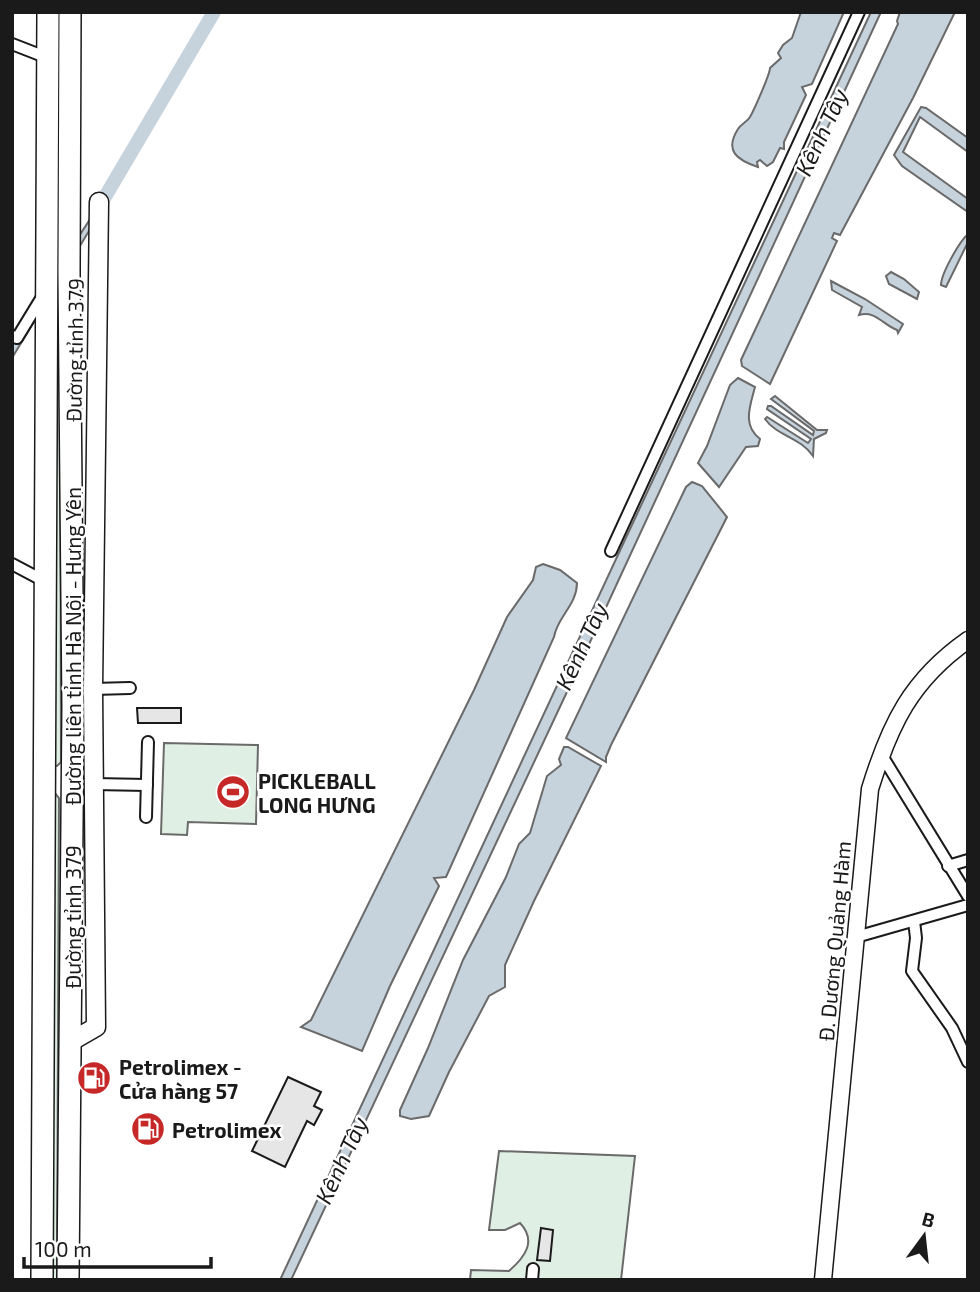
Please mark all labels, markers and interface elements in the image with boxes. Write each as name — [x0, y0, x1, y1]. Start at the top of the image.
water label: Kênh Tây — [789, 83, 854, 180]
street label: Đường tỉnh 379 — [60, 278, 88, 422]
street label: Đường liên tỉnh Hà Nội - Hưng Yên — [60, 487, 85, 805]
water label: Kênh Tây — [549, 597, 614, 694]
place label: PICKLEBALL LONG HƯNG — [258, 768, 376, 817]
sports icon: PICKLEBALL LONG HƯNG — [214, 773, 252, 811]
street label: Đ. Dương Quảng Hàm — [813, 840, 856, 1042]
street label: Đường tỉnh 379 — [60, 845, 85, 989]
place label: Petrolimex - Cửa hàng 57 — [119, 1054, 242, 1103]
fuel station icon: Petrolimex - Cửa hàng 57 — [75, 1059, 113, 1097]
fuel station icon: Petrolimex — [129, 1110, 167, 1148]
water label: Kênh Tây — [309, 1111, 374, 1208]
place label: Petrolimex — [172, 1117, 282, 1142]
north arrow — [889, 1201, 959, 1271]
text: B — [920, 1206, 937, 1232]
scale bar — [24, 1226, 212, 1270]
text: 100 m — [35, 1236, 92, 1261]

